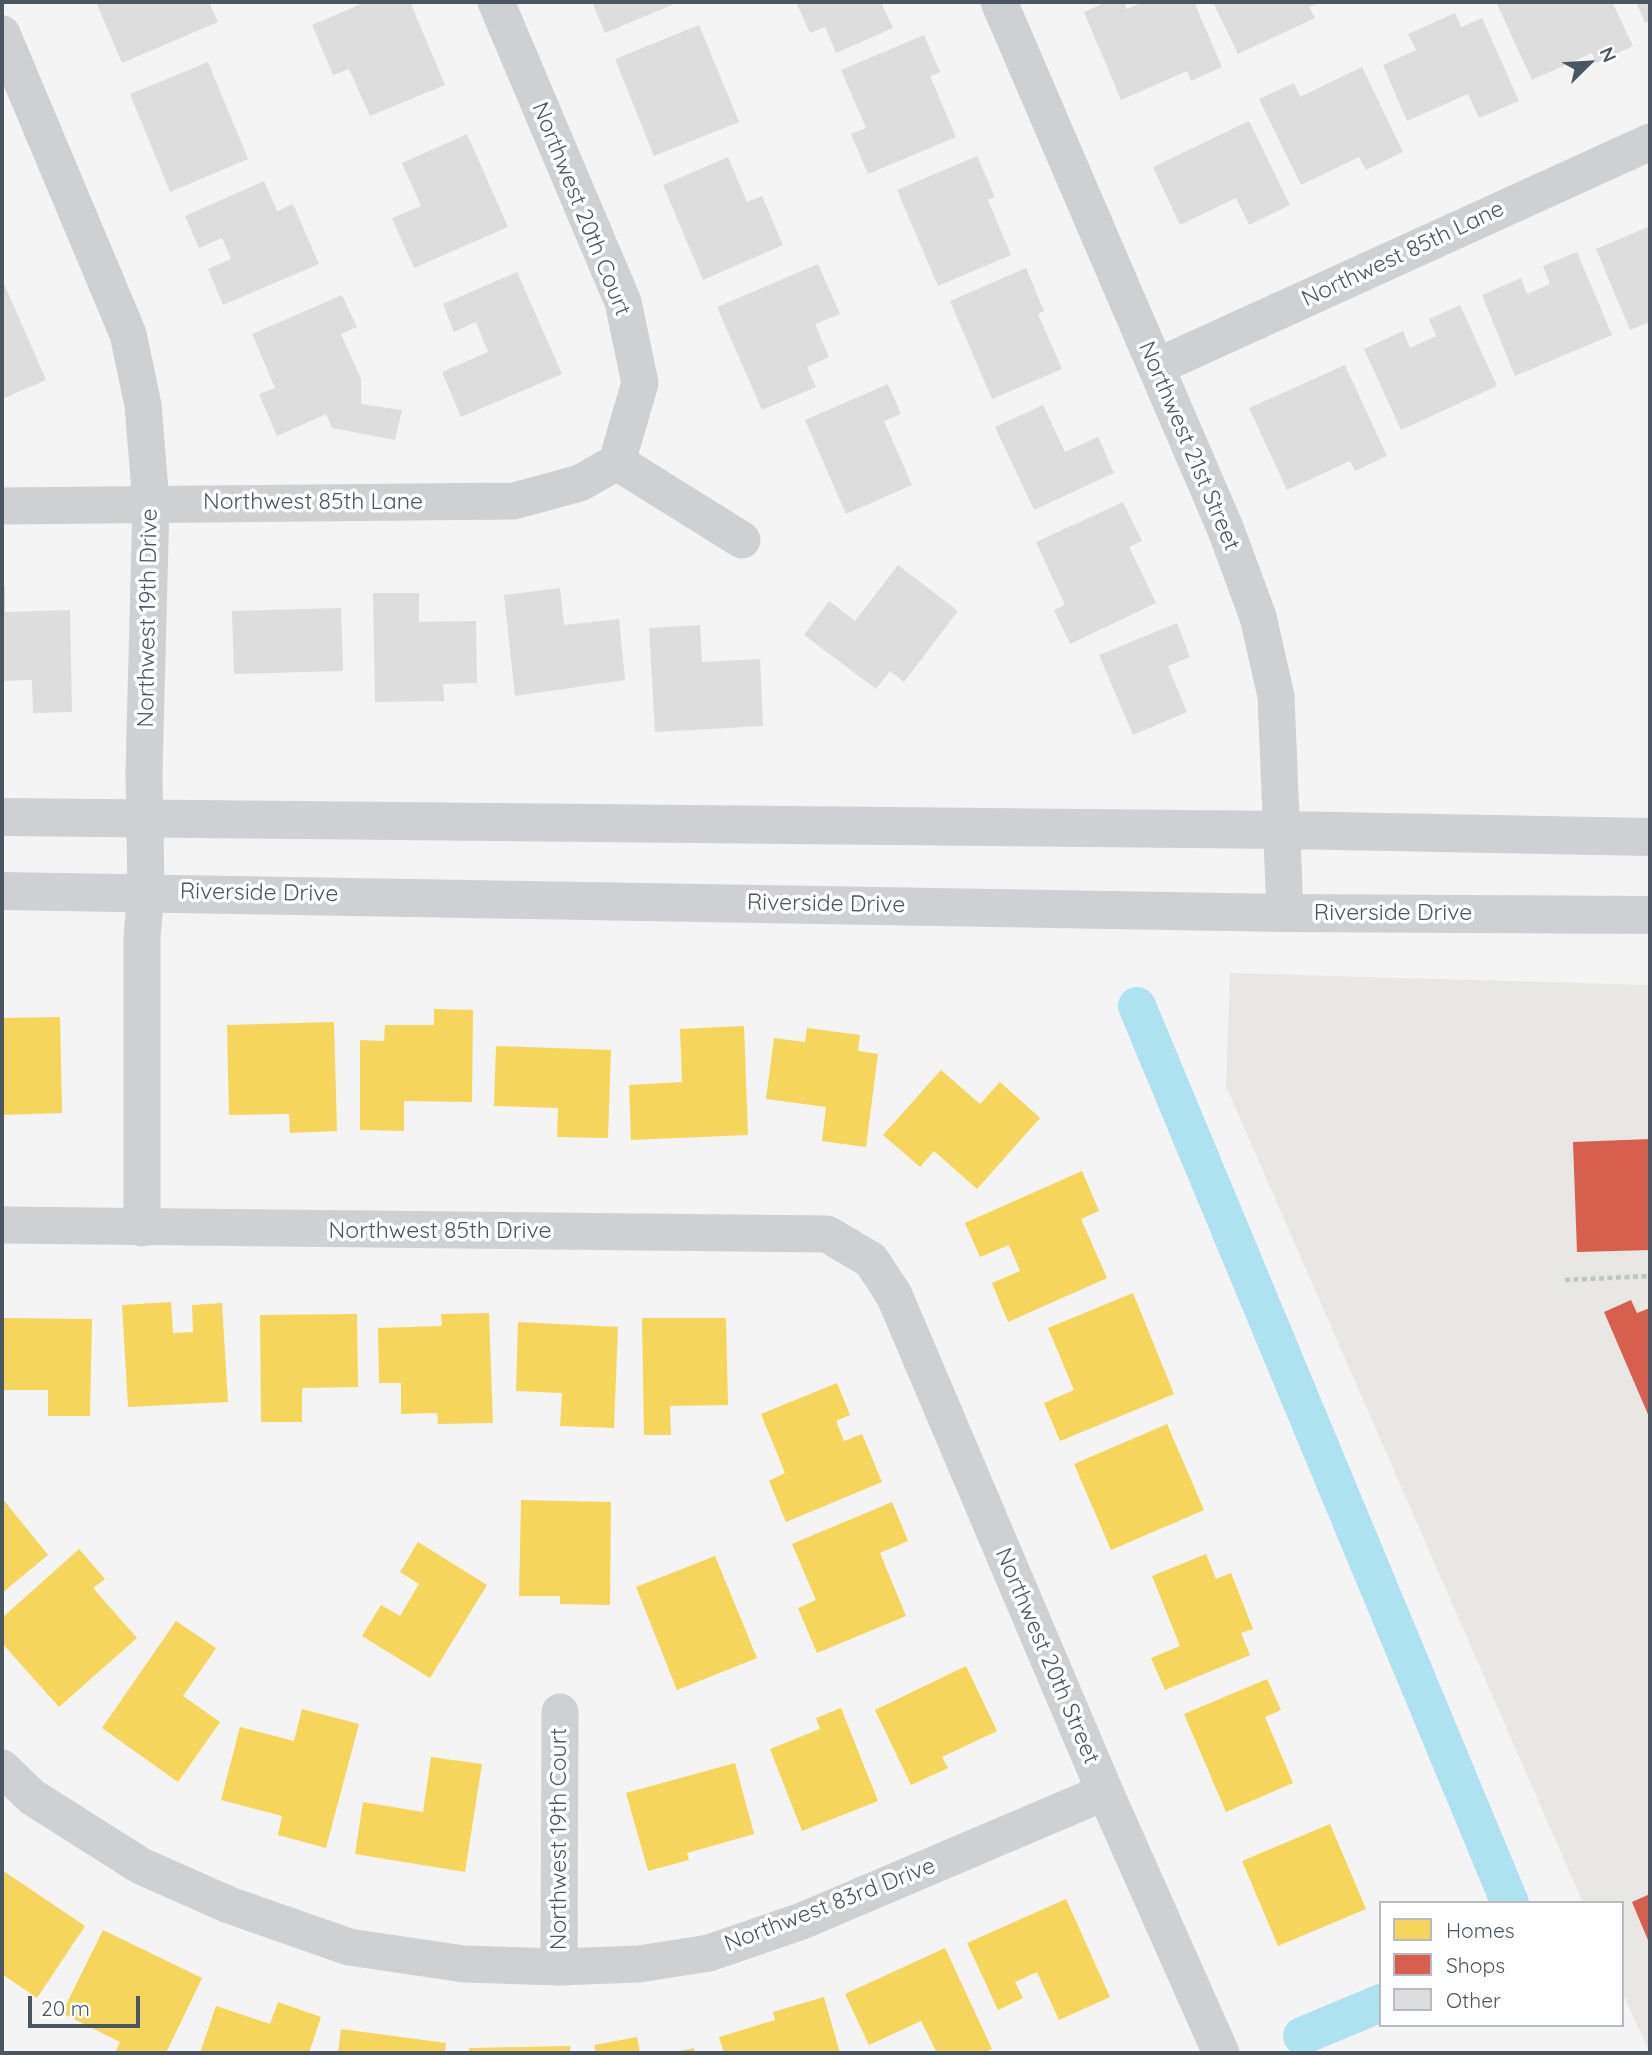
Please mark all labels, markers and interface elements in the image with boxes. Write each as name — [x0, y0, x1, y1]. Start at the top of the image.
north arrow — [1554, 28, 1624, 98]
text: N — [1594, 43, 1622, 66]
street label: Northwest 20th Court — [526, 98, 636, 320]
street label: Northwest 85th Lane — [1297, 195, 1509, 313]
street label: Northwest 21st Street — [1132, 337, 1246, 555]
street label: Northwest 85th Lane — [203, 488, 423, 516]
street label: Northwest 19th Drive — [132, 508, 164, 728]
street label: Riverside Drive — [180, 878, 338, 908]
street label: Riverside Drive — [747, 889, 905, 919]
street label: Riverside Drive — [1314, 899, 1472, 927]
street label: Northwest 85th Drive — [329, 1217, 551, 1245]
street label: Northwest 20th Street — [989, 1544, 1105, 1768]
street label: Northwest 19th Court — [545, 1728, 573, 1950]
street label: Northwest 83rd Drive — [721, 1852, 939, 1958]
legend — [1379, 1901, 1624, 2027]
text: Homes — [1446, 1917, 1515, 1943]
text: Shops — [1446, 1952, 1505, 1978]
scale bar — [32, 1982, 144, 2026]
text: Other — [1446, 1987, 1501, 2013]
text: 20 m — [41, 1995, 90, 2021]

